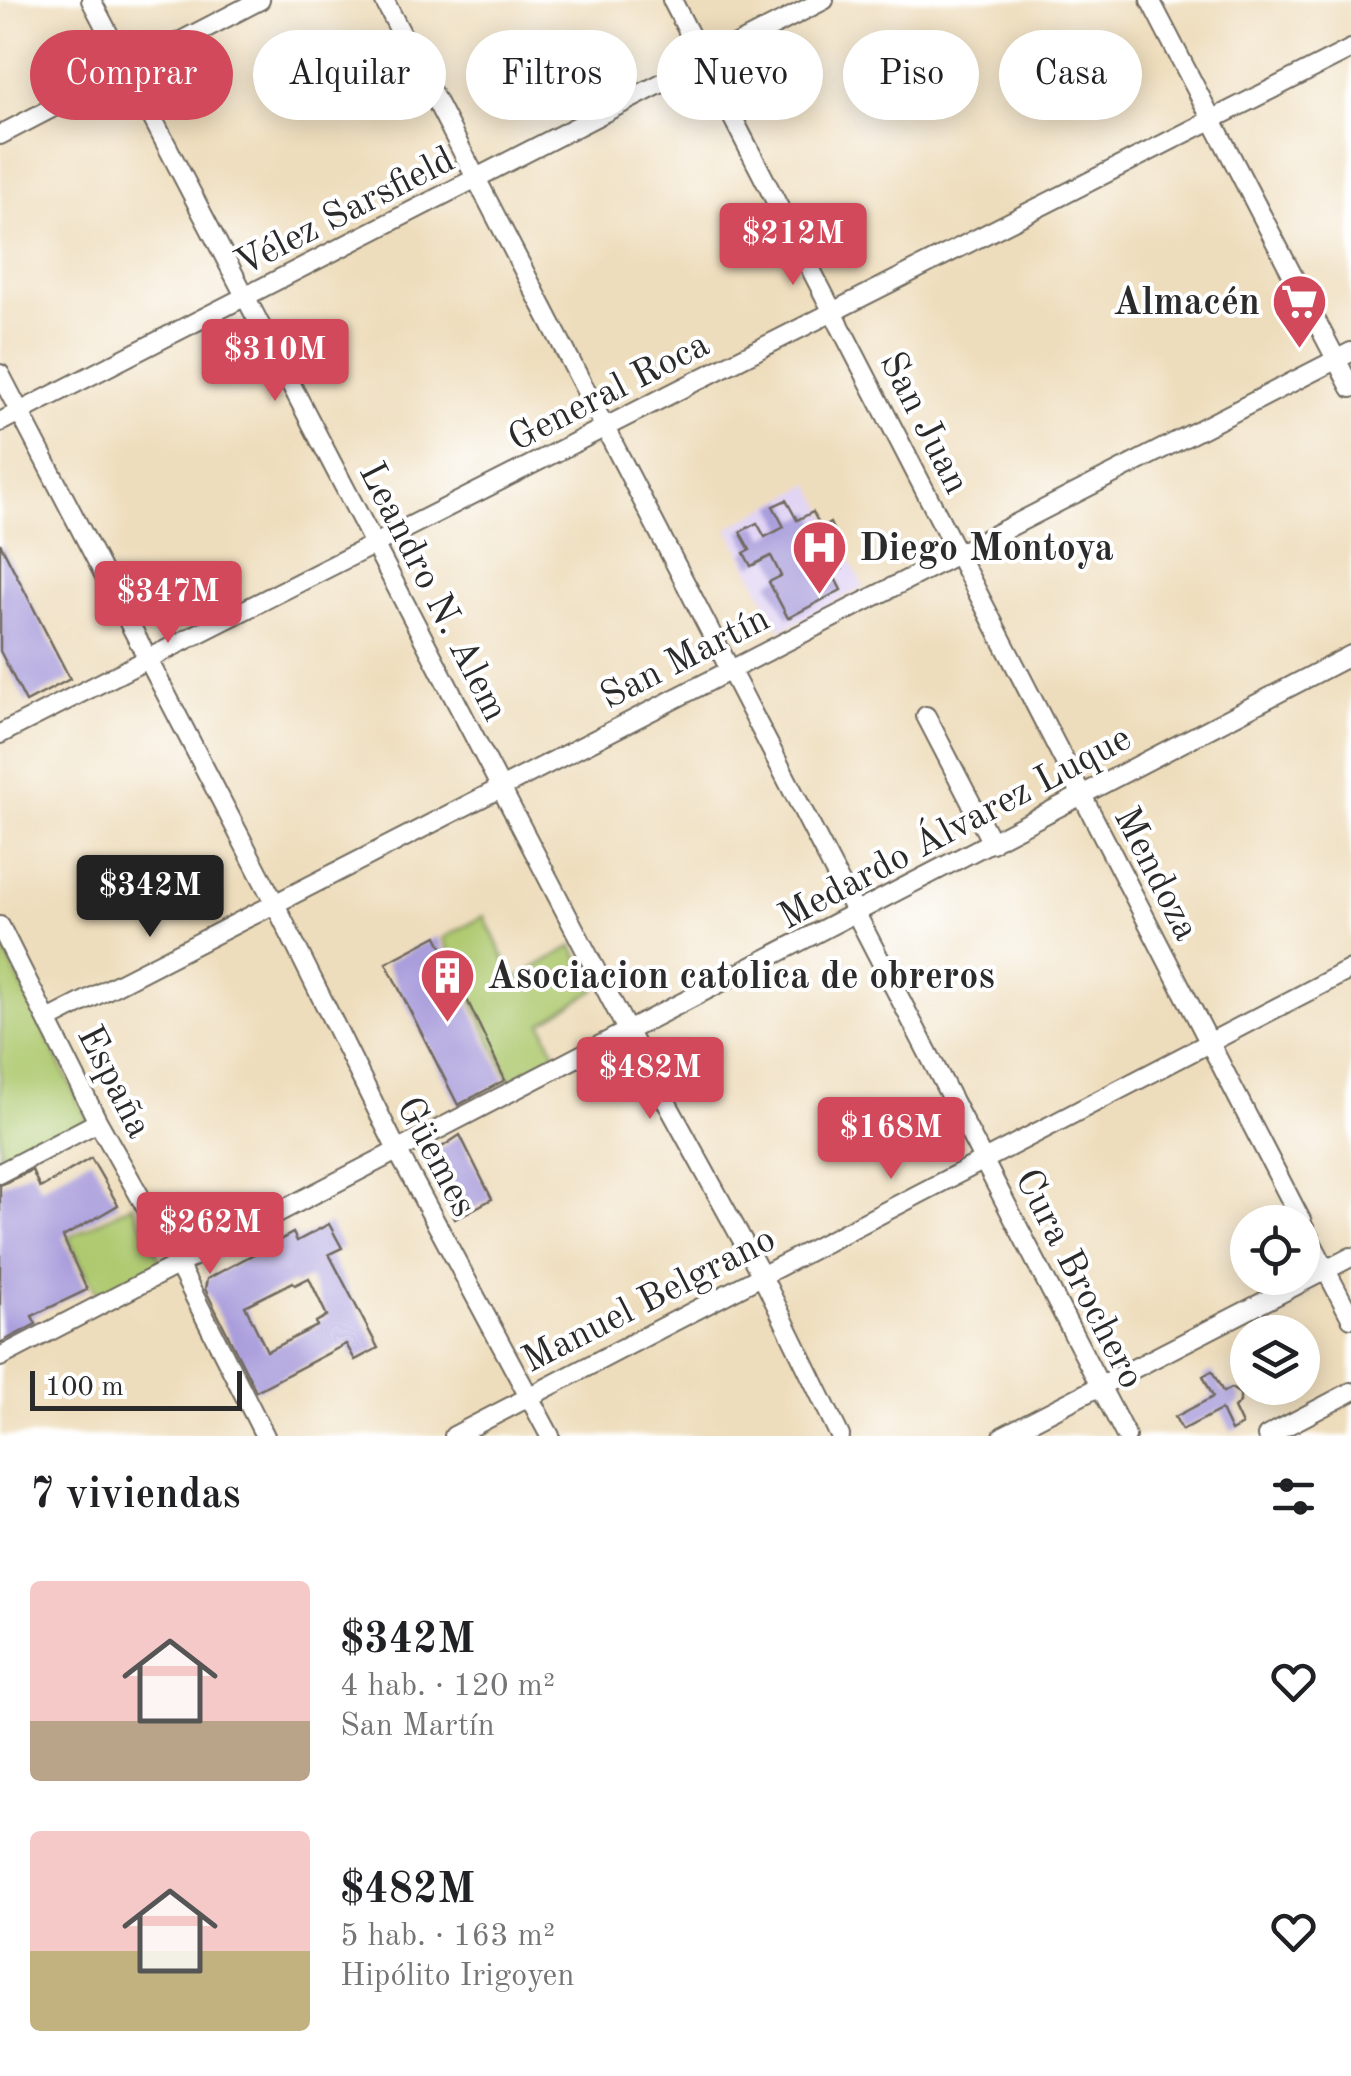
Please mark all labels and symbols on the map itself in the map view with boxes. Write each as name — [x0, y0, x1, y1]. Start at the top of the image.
street label: Vélez Sarsfield — [230, 141, 461, 284]
pin: $212M — [723, 203, 863, 288]
supermarket icon: Almacén — [1269, 271, 1329, 350]
place label: Almacén — [1113, 285, 1260, 323]
pin: $310M — [205, 319, 345, 404]
street label: General Roca — [503, 326, 716, 459]
street label: San Juan — [872, 346, 975, 500]
street label: Leandro N. Alem — [351, 457, 514, 728]
hospital icon: Diego Montoya — [790, 517, 850, 596]
place label: Diego Montoya — [859, 531, 1114, 569]
pin: $347M — [98, 561, 238, 646]
street label: San Martín — [595, 600, 776, 717]
street label: Medardo Álvarez Luque — [770, 713, 1138, 938]
street label: Mendoza — [1106, 802, 1205, 947]
pin: $342M — [80, 855, 220, 940]
building icon: Asociacion catolica de obreros — [418, 945, 478, 1024]
place label: Asociacion catolica de obreros — [487, 959, 995, 997]
street label: España — [69, 1020, 158, 1145]
pin: $482M — [580, 1037, 720, 1122]
street label: Güemes — [388, 1091, 482, 1223]
pin: $168M — [821, 1097, 961, 1182]
street label: Cura Brochero — [1007, 1164, 1150, 1395]
pin: $262M — [140, 1192, 280, 1277]
street label: Manuel Belgrano — [517, 1221, 782, 1381]
scale bar — [30, 1366, 242, 1410]

